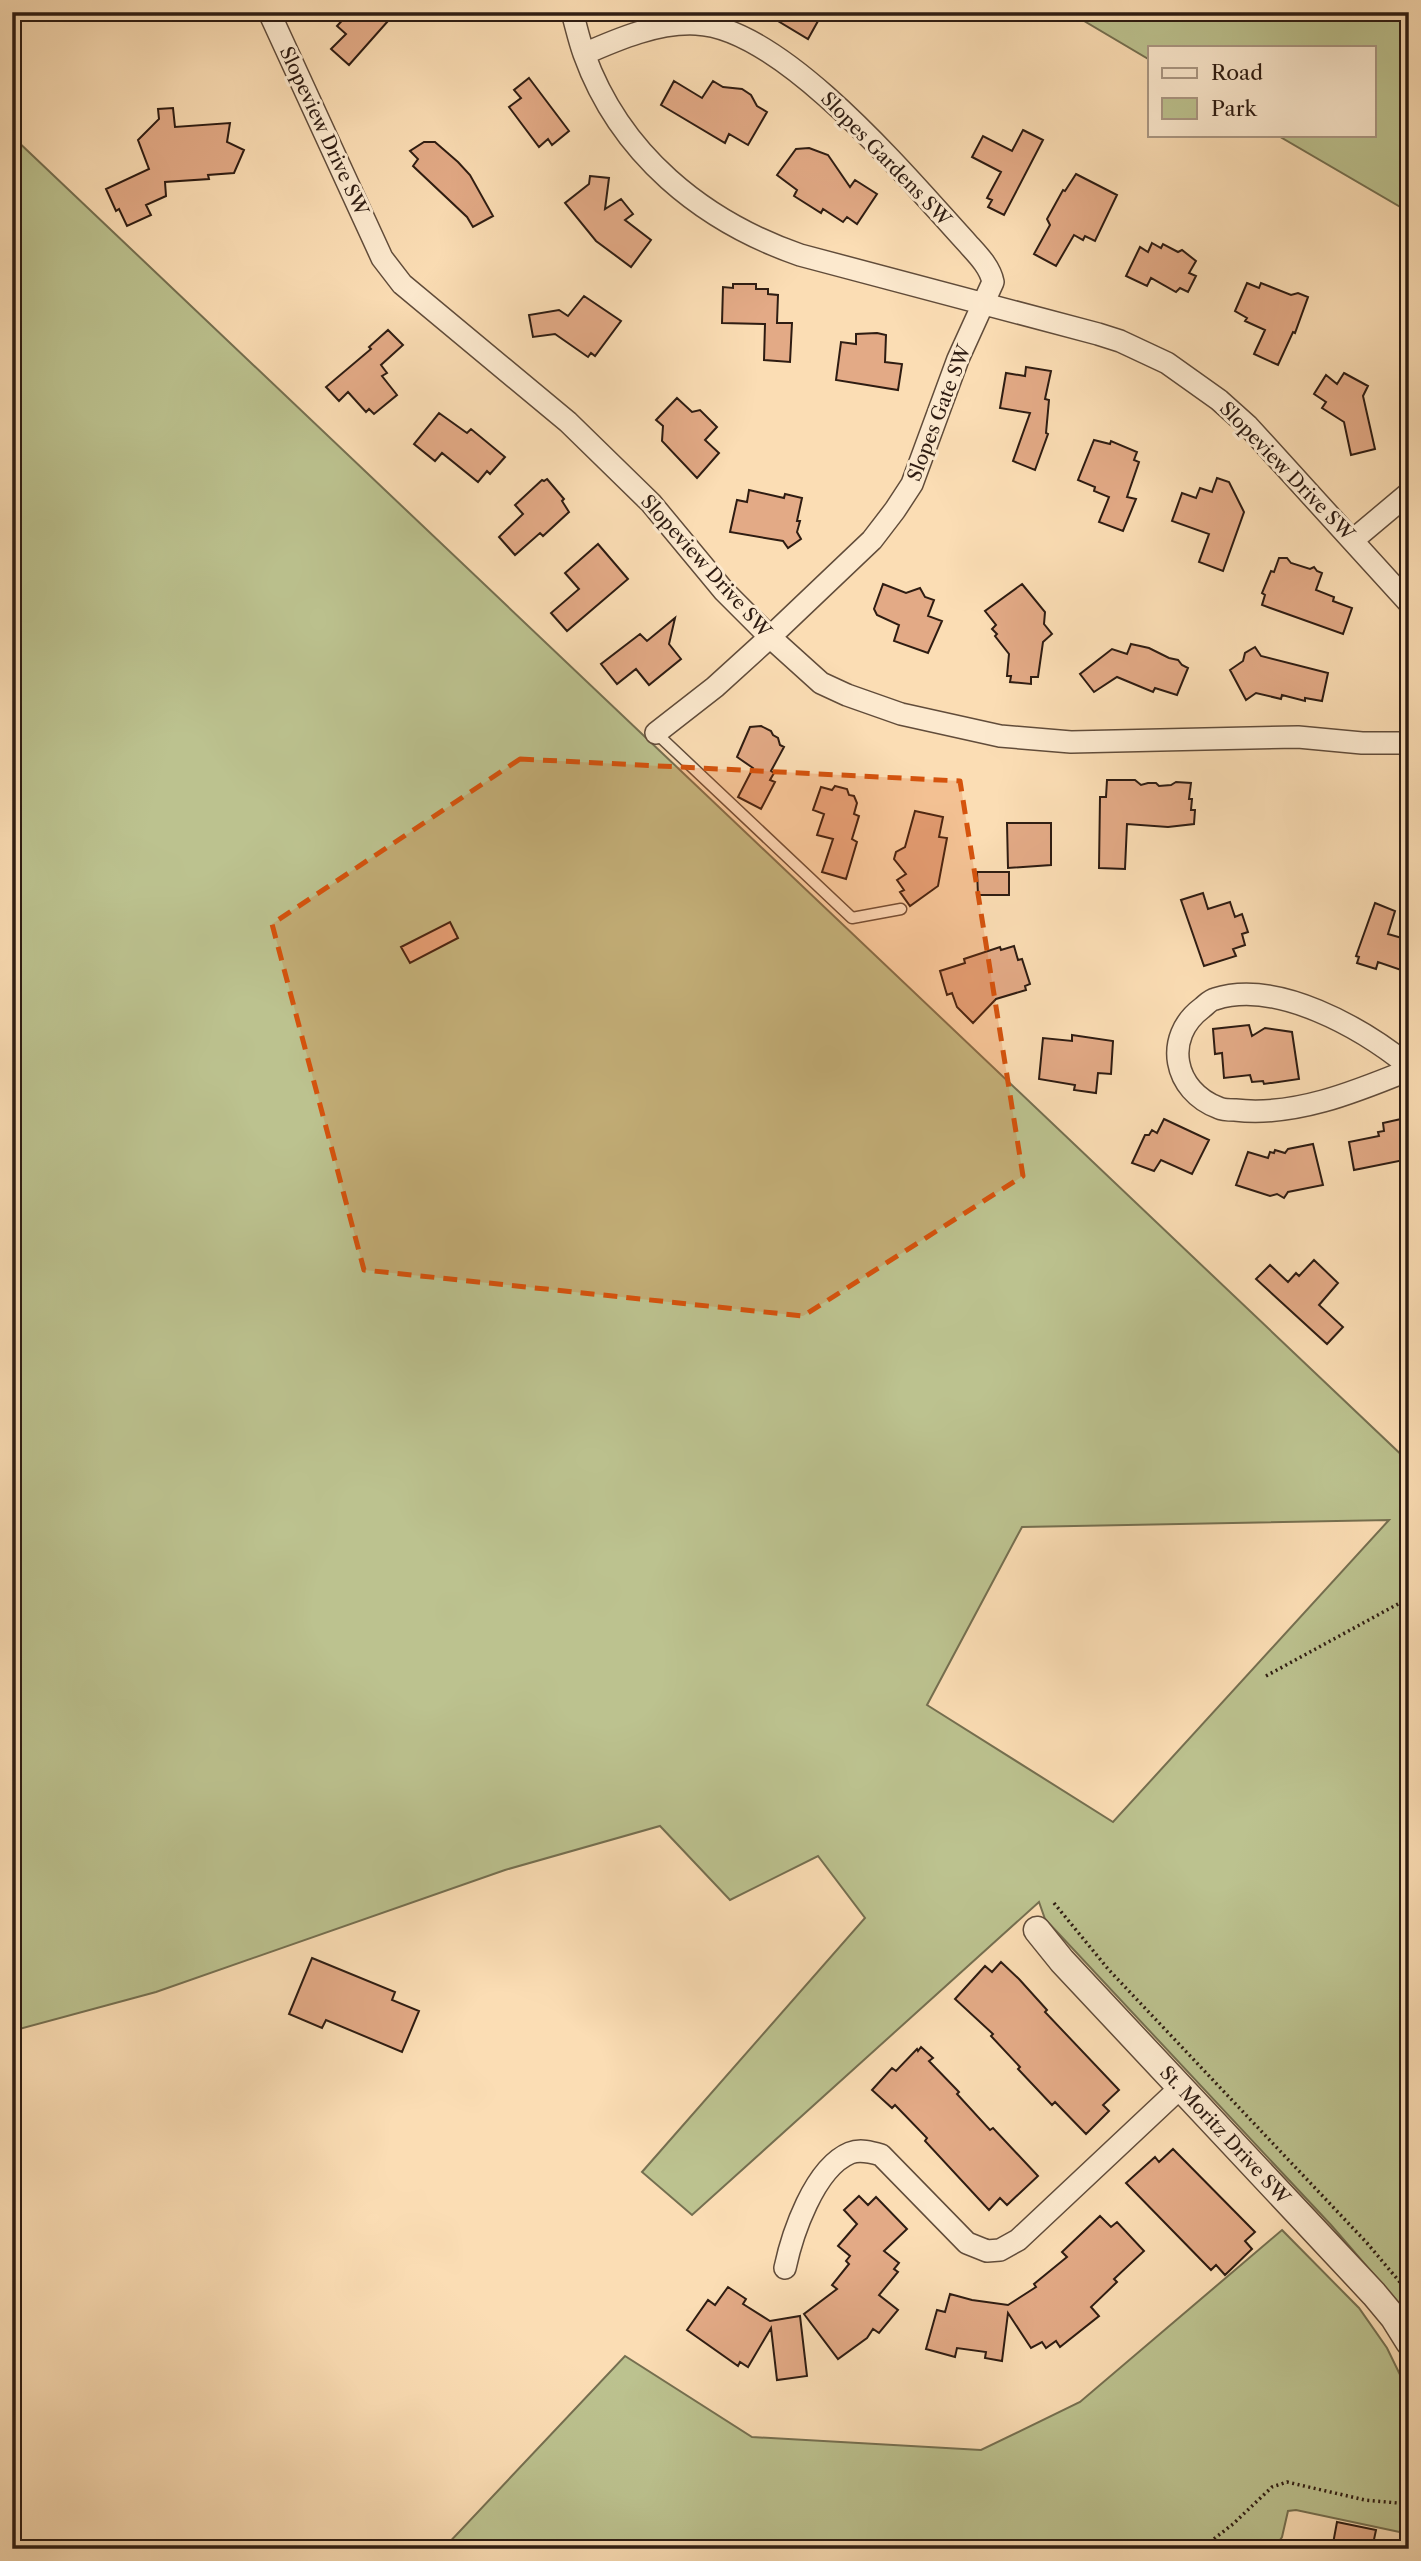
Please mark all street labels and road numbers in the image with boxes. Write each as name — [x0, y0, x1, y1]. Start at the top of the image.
street label: Slopeview Drive SW — [275, 43, 374, 220]
street label: Slopes Gardens SW — [816, 87, 957, 232]
street label: Slopes Gate SW — [902, 340, 976, 484]
street label: Slopeview Drive SW — [1215, 397, 1360, 546]
street label: Slopeview Drive SW — [636, 490, 777, 643]
street label: St. Moritz Drive SW — [1155, 2061, 1296, 2210]

